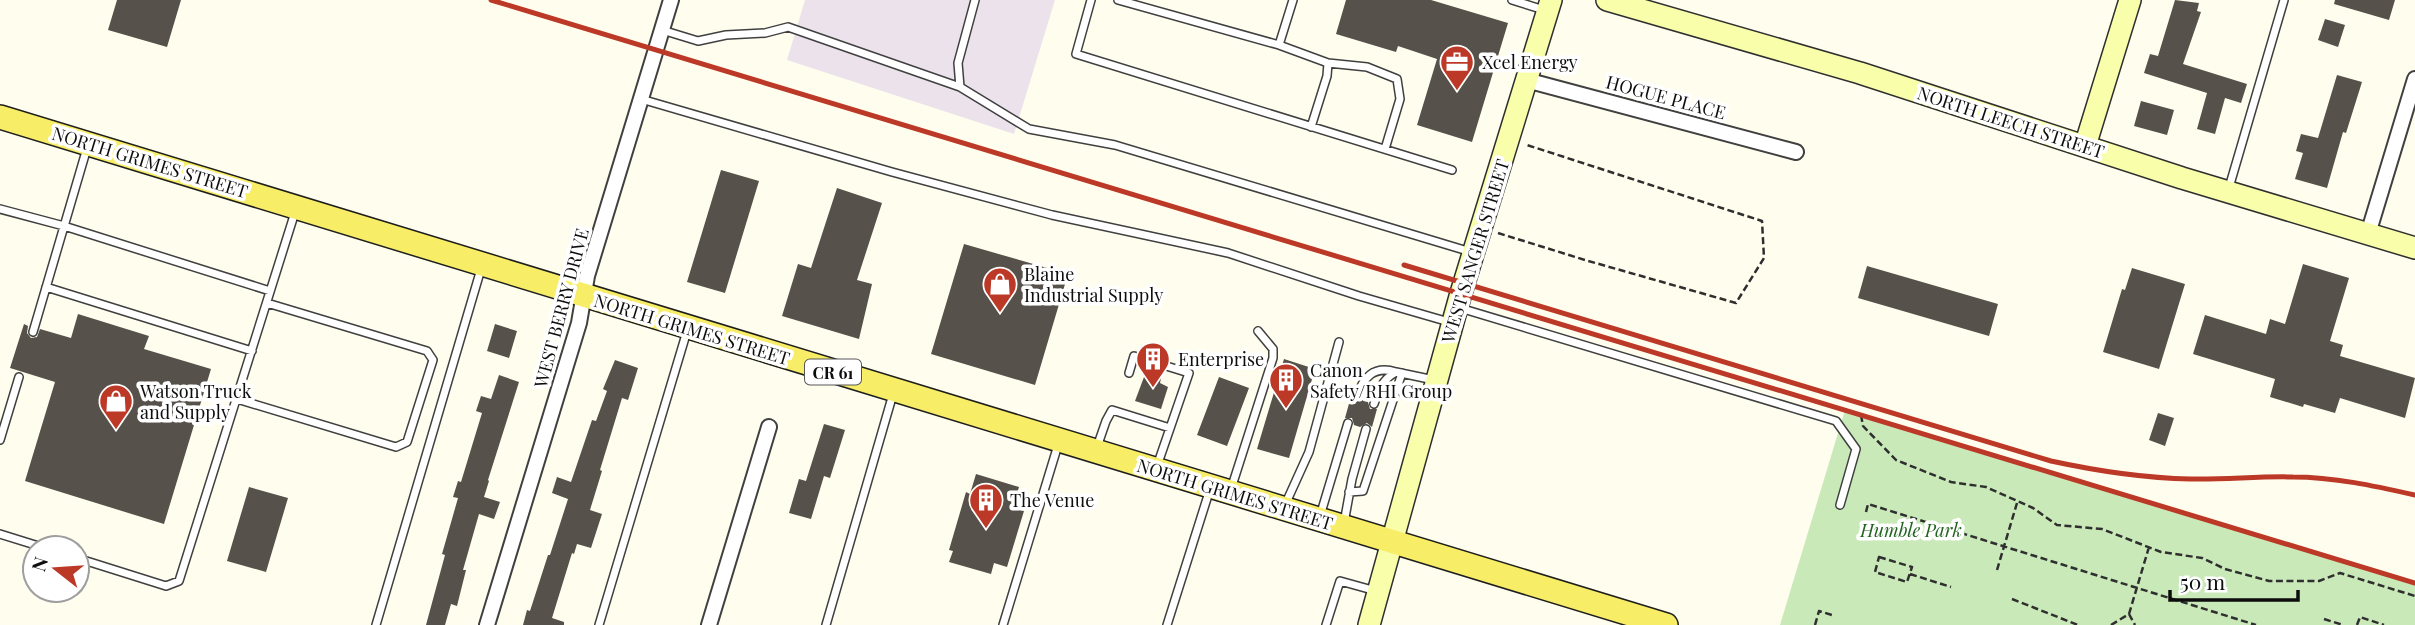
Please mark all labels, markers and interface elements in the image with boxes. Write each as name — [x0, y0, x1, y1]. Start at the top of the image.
office icon: Xcel Energy — [1438, 43, 1476, 92]
place label: Xcel Energy — [1482, 50, 1578, 74]
street label: HOGUE PLACE — [1604, 70, 1728, 124]
street label: NORTH LEECH STREET — [1914, 80, 2108, 164]
street label: NORTH GRIMES STREET — [49, 121, 251, 203]
street label: WEST SANGER STREET — [1435, 156, 1514, 347]
street label: WEST BERRY DRIVE — [528, 226, 594, 391]
place label: Blaine Industrial Supply — [1024, 262, 1163, 307]
shop icon: Blaine Industrial Supply — [981, 265, 1019, 314]
street label: NORTH GRIMES STREET — [591, 288, 793, 370]
building icon: Enterprise — [1134, 340, 1172, 389]
place label: Enterprise — [1178, 347, 1264, 371]
place label: Canon Safety/RHI Group — [1310, 358, 1452, 403]
road number: CR 61 — [805, 360, 861, 384]
building icon: Canon Safety/RHI Group — [1267, 361, 1305, 410]
place label: Watson Truck and Supply — [139, 379, 252, 424]
shop icon: Watson Truck and Supply — [97, 382, 135, 431]
street label: NORTH GRIMES STREET — [1134, 453, 1336, 535]
building icon: The Venue — [967, 481, 1005, 530]
place label: The Venue — [1010, 488, 1094, 512]
park label: Humble Park — [1859, 518, 1962, 542]
north arrow — [21, 534, 91, 604]
text: N — [24, 553, 53, 574]
scale bar — [2170, 558, 2298, 602]
text: 50 m — [2180, 567, 2226, 595]

